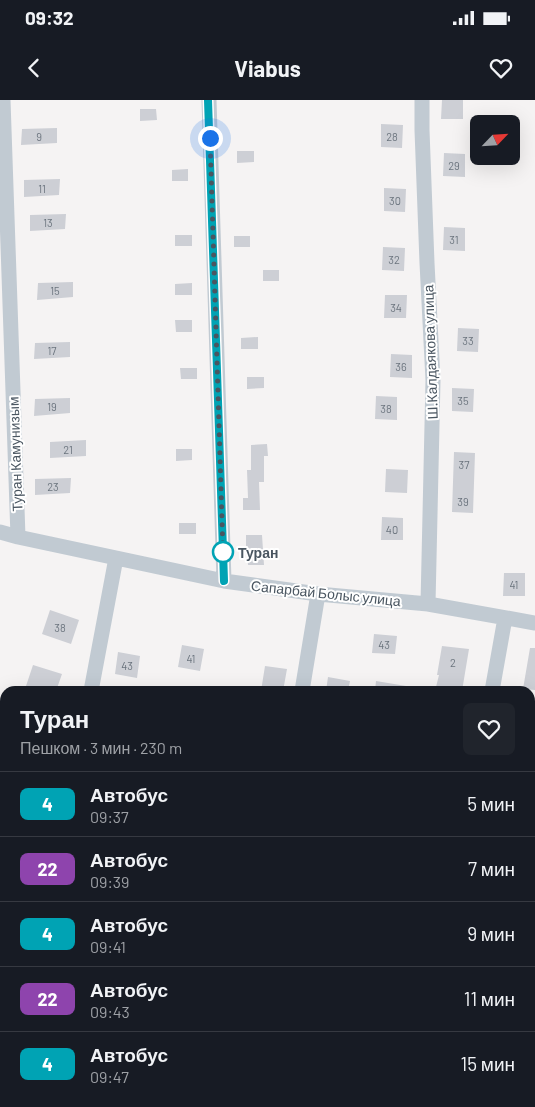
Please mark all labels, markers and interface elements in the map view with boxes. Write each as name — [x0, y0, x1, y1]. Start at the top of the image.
text: 09:32 — [25, 6, 74, 29]
icon: back — [20, 54, 48, 82]
icon: heart — [487, 54, 515, 82]
text: Viabus — [234, 55, 301, 81]
north arrow — [470, 115, 520, 165]
map controls — [470, 115, 520, 165]
your location — [198, 126, 223, 151]
house number: 9 — [36, 130, 42, 143]
house number: 28 — [386, 130, 398, 143]
house number: 29 — [448, 159, 460, 172]
house number: 11 — [38, 182, 46, 195]
house number: 30 — [389, 194, 401, 207]
house number: 13 — [43, 216, 53, 229]
house number: 31 — [449, 233, 459, 246]
house number: 32 — [388, 253, 400, 266]
house number: 15 — [50, 284, 60, 297]
street label: Ш.Калдаякова улица — [419, 284, 441, 420]
house number: 34 — [390, 301, 402, 314]
house number: 33 — [462, 334, 474, 347]
house number: 17 — [47, 344, 57, 357]
house number: 36 — [395, 360, 407, 373]
house number: 35 — [457, 394, 469, 407]
street label: Туран Камунизым — [4, 396, 26, 512]
house number: 19 — [47, 400, 57, 413]
house number: 38 — [380, 402, 392, 415]
house number: 21 — [63, 443, 73, 456]
house number: 37 — [459, 458, 469, 471]
house number: 23 — [47, 480, 59, 493]
house number: 39 — [457, 495, 469, 508]
house number: 40 — [386, 523, 398, 536]
marker: Туран — [212, 541, 234, 563]
place label: Туран — [238, 544, 278, 561]
street label: Сапарбай Болыс улица — [250, 577, 402, 609]
house number: 41 — [510, 578, 518, 591]
house number: 38 — [54, 621, 66, 634]
house number: 43 — [378, 638, 390, 651]
house number: 41 — [187, 652, 195, 665]
house number: 2 — [450, 656, 456, 669]
house number: 43 — [121, 659, 133, 672]
button: heart — [463, 703, 515, 755]
text: Туран — [20, 704, 89, 733]
text: Пешком · 3 мин · 230 m — [20, 738, 182, 757]
text: Автобус — [90, 783, 168, 806]
text: 5 мин — [467, 792, 515, 815]
text: 4 — [42, 793, 53, 815]
text: 09:37 — [90, 807, 129, 826]
text: Автобус — [90, 848, 168, 871]
text: 7 мин — [468, 857, 515, 880]
text: 22 — [37, 858, 58, 880]
text: 09:39 — [90, 872, 129, 891]
text: Автобус — [90, 913, 168, 936]
text: 9 мин — [467, 922, 515, 945]
text: 4 — [42, 923, 53, 945]
text: 09:41 — [90, 937, 126, 956]
text: Автобус — [90, 978, 168, 1001]
text: 11 мин — [464, 987, 515, 1010]
text: 22 — [37, 988, 58, 1010]
text: 09:43 — [90, 1002, 130, 1021]
text: Автобус — [90, 1043, 168, 1066]
text: 15 мин — [461, 1052, 515, 1075]
text: 4 — [42, 1053, 53, 1075]
text: 09:47 — [90, 1067, 129, 1086]

